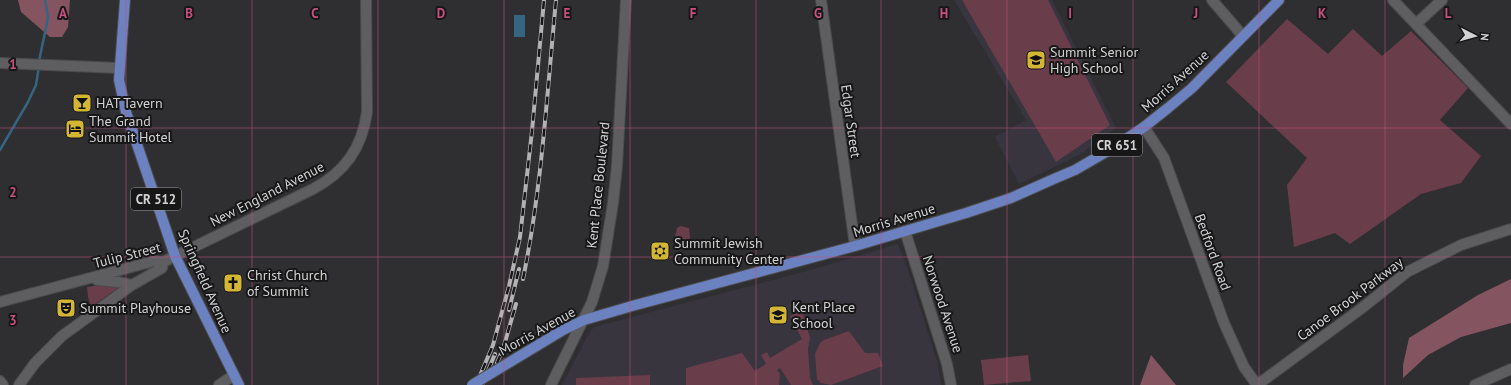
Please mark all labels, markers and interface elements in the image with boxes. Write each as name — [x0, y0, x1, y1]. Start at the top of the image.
text: A — [59, 5, 67, 22]
text: B — [185, 5, 193, 22]
text: C — [311, 5, 319, 22]
text: D — [437, 5, 445, 22]
text: E — [564, 5, 571, 22]
text: F — [690, 5, 697, 22]
text: G — [814, 5, 822, 22]
text: H — [940, 5, 948, 22]
text: I — [1068, 5, 1072, 22]
text: J — [1193, 5, 1198, 22]
text: K — [1318, 5, 1326, 22]
text: L — [1445, 5, 1452, 22]
north arrow — [1455, 16, 1495, 56]
text: N — [1478, 33, 1492, 41]
place label: Summit Senior High School — [1050, 43, 1138, 77]
street label: Morris Avenue — [1137, 46, 1213, 116]
school or university icon: Summit Senior High School — [1025, 49, 1047, 71]
text: 1 — [9, 56, 17, 73]
street label: Edgar Street — [837, 83, 865, 159]
bar icon: HAT Tavern — [71, 92, 93, 114]
place label: HAT Tavern — [96, 94, 163, 112]
place label: The Grand Summit Hotel — [89, 112, 172, 146]
hotel icon: The Grand Summit Hotel — [64, 118, 86, 140]
street label: Kent Place Boulevard — [582, 121, 614, 249]
road number: CR 651 — [1092, 134, 1142, 156]
street label: New England Avenue — [207, 157, 327, 231]
text: 2 — [9, 184, 17, 201]
road number: CR 512 — [131, 188, 181, 210]
street label: Morris Avenue — [851, 199, 937, 241]
street label: Bedford Road — [1191, 211, 1235, 293]
street label: Springfield Avenue — [174, 226, 236, 336]
place label: Summit Jewish Community Center — [674, 234, 784, 268]
street label: Tulip Street — [91, 238, 163, 272]
synagogue icon: Summit Jewish Community Center — [649, 240, 671, 262]
street label: Norwood Avenue — [919, 253, 967, 355]
street label: Canoe Brook Parkway — [1293, 253, 1407, 345]
place label: Christ Church of Summit — [247, 266, 327, 300]
church icon: Christ Church of Summit — [222, 272, 244, 294]
theatre icon: Summit Playhouse — [55, 297, 77, 319]
place label: Kent Place School — [792, 298, 855, 332]
place label: Summit Playhouse — [80, 299, 191, 317]
street label: Morris Avenue — [496, 303, 578, 359]
school or university icon: Kent Place School — [767, 304, 789, 326]
text: 3 — [9, 312, 17, 329]

